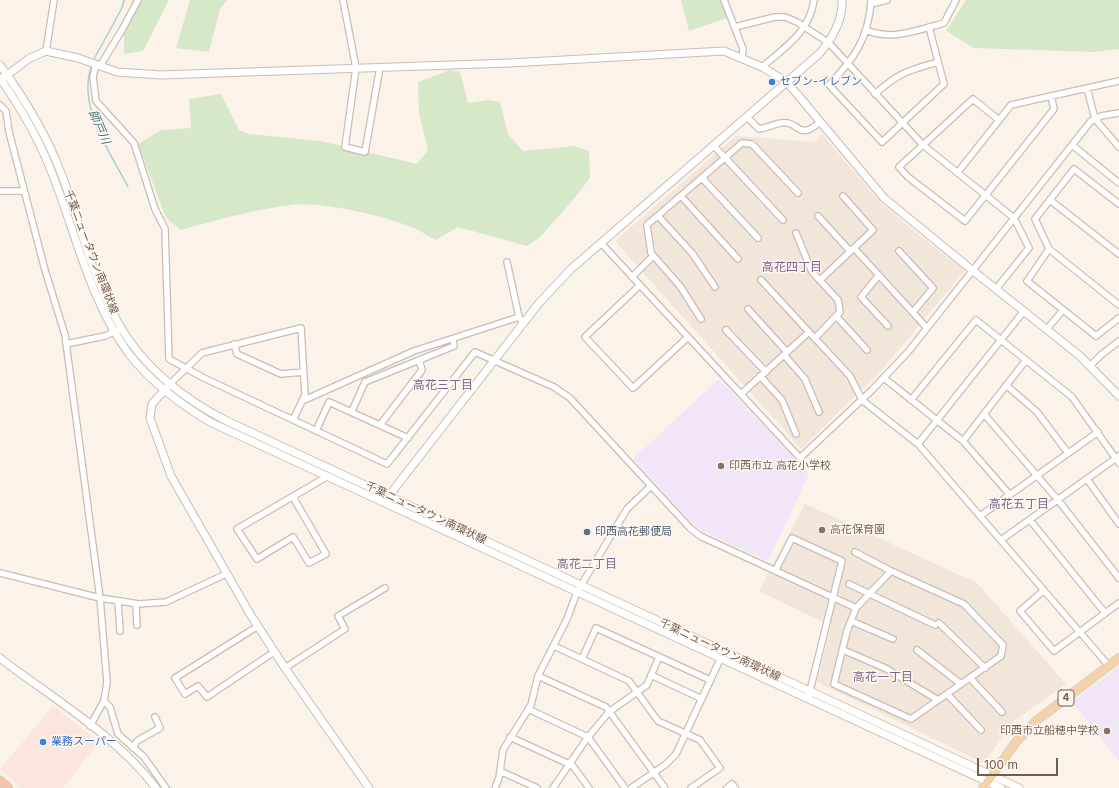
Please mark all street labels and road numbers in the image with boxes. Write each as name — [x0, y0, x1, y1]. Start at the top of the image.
street label: 千葉ニュータウン南環状線 — [61, 188, 121, 316]
street label: 千葉ニュータウン南環状線 — [363, 479, 489, 547]
street label: 千葉ニュータウン南環状線 — [657, 616, 783, 684]
road number: 4 — [1058, 690, 1074, 706]

